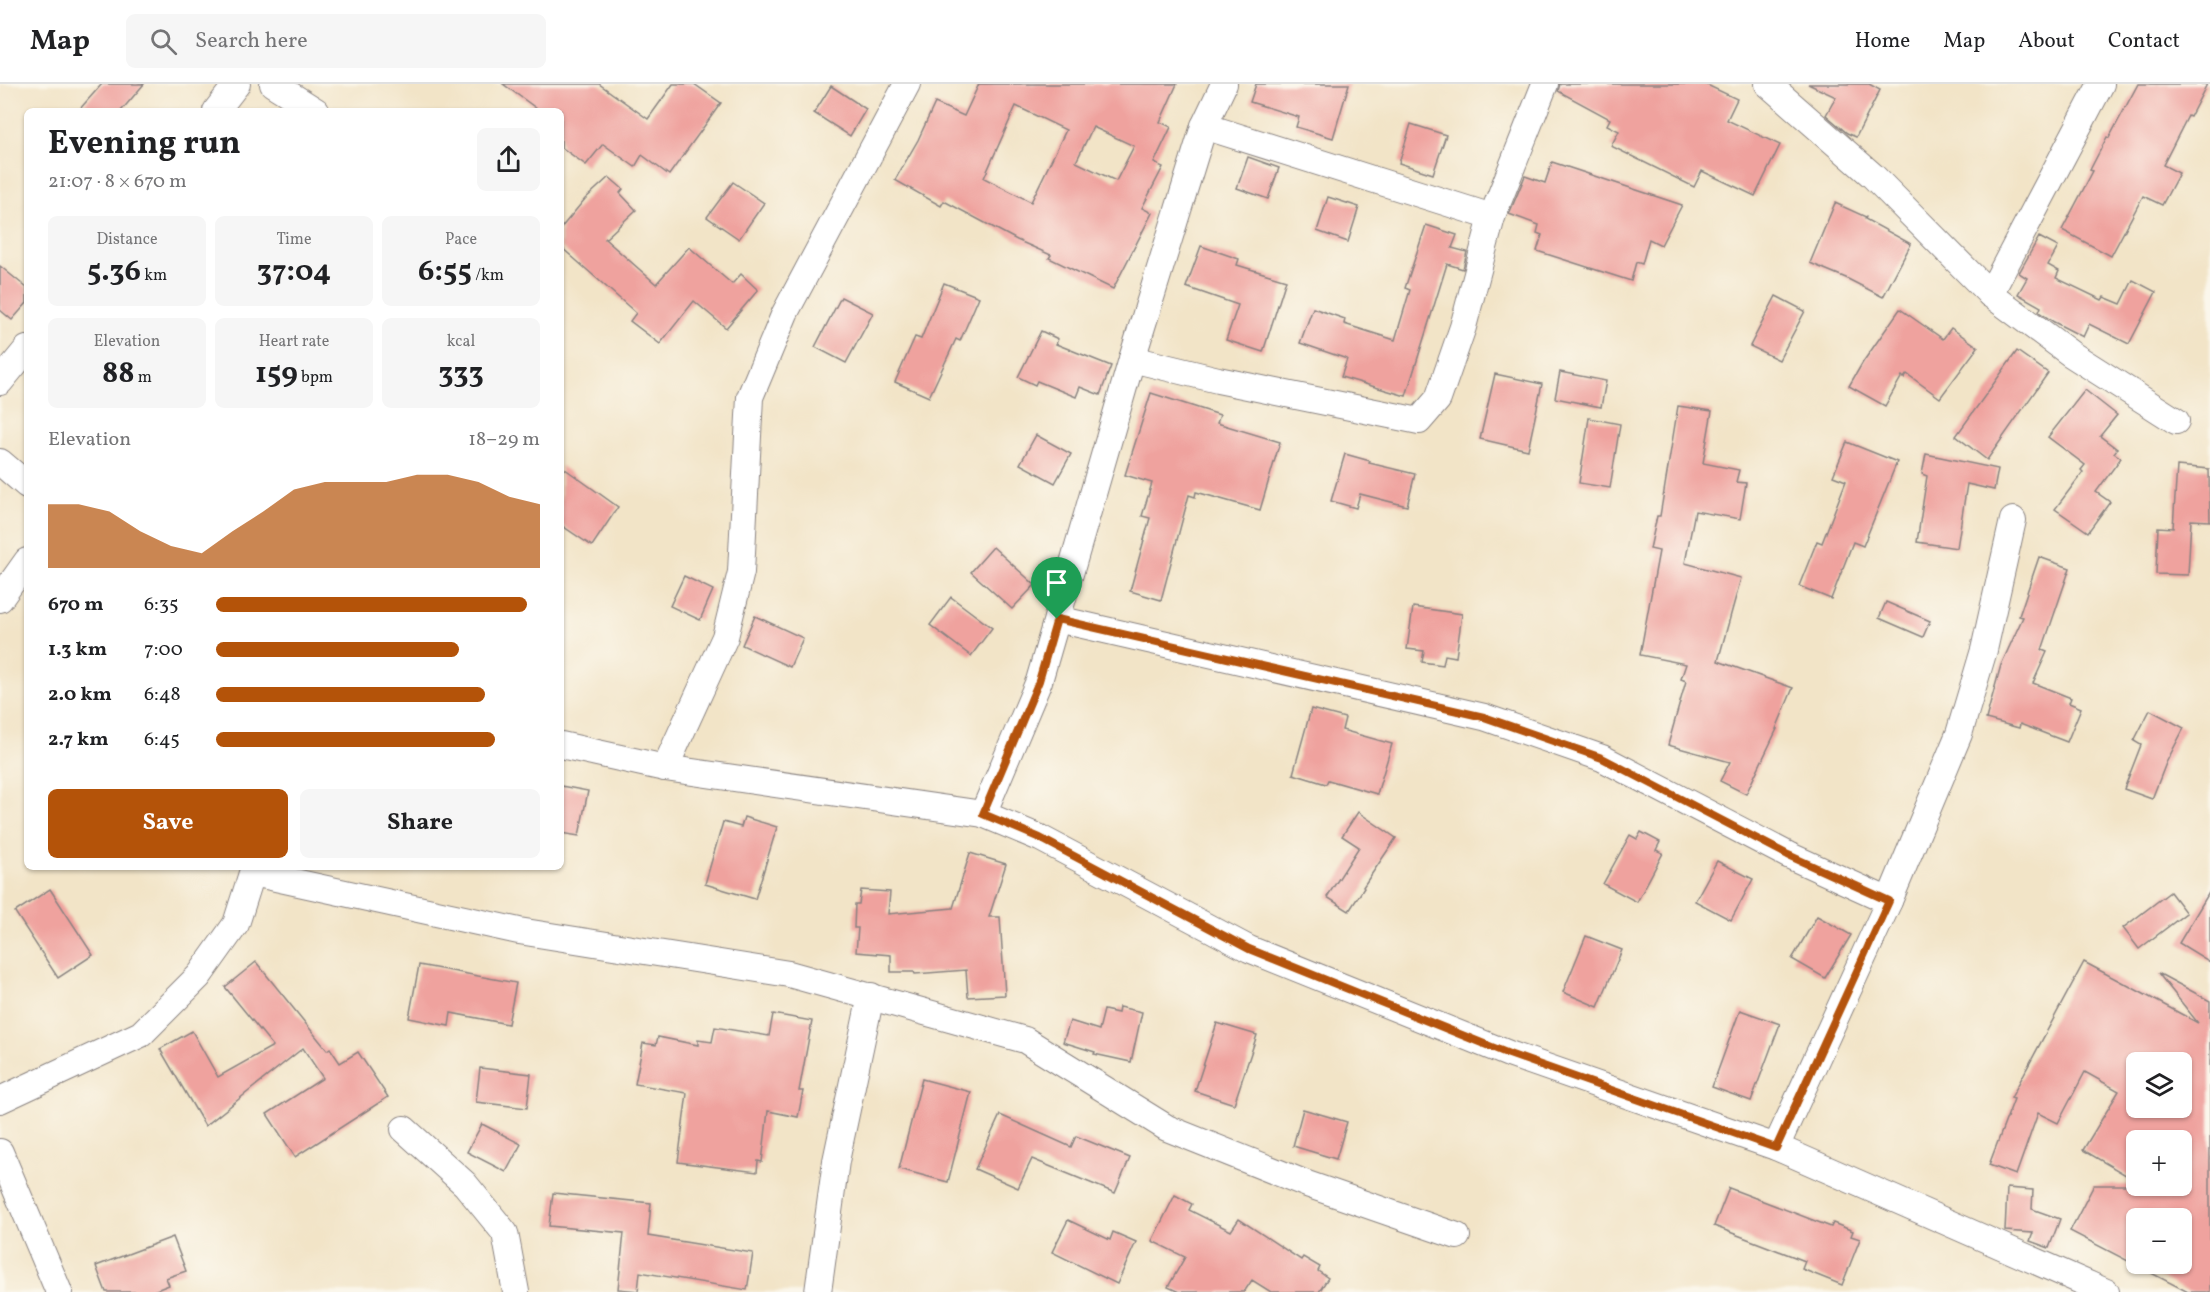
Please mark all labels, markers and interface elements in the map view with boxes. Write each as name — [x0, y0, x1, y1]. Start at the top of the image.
search box — [126, 14, 546, 68]
text: Map — [30, 22, 90, 61]
icon: search — [147, 25, 180, 58]
text: Search here — [195, 26, 308, 57]
text: Home — [1855, 27, 1910, 56]
text: Map — [1943, 27, 1985, 56]
text: About — [2018, 27, 2075, 56]
text: Contact — [2108, 27, 2180, 56]
text: Evening run — [48, 122, 241, 168]
button: share — [477, 128, 540, 191]
text: 21:07 · 8 × 670 m — [48, 168, 187, 196]
text: Distance — [96, 229, 158, 251]
text: Time — [276, 229, 312, 251]
text: Pace — [445, 229, 477, 251]
text: 5.36 — [87, 251, 141, 293]
text: 37:04 — [257, 251, 331, 293]
text: 6:55 — [418, 251, 472, 293]
text: km — [141, 265, 167, 287]
text: /km — [472, 265, 504, 287]
text: Elevation — [94, 331, 160, 353]
text: Heart rate — [259, 331, 329, 353]
text: kcal — [447, 331, 475, 353]
text: 88 — [102, 353, 135, 395]
text: 159 — [255, 353, 298, 395]
text: 333 — [438, 353, 484, 395]
text: m — [135, 367, 152, 389]
text: bpm — [298, 367, 333, 389]
text: Elevation — [48, 426, 131, 454]
text: 18–29 m — [468, 426, 540, 454]
pin — [1031, 557, 1082, 619]
icon: arrive — [1040, 566, 1073, 599]
text: 670 m — [48, 591, 104, 619]
text: 6:35 — [144, 591, 179, 619]
text: 1.3 km — [48, 636, 107, 664]
text: 7:00 — [144, 636, 183, 664]
text: 2.0 km — [48, 681, 112, 709]
text: 6:48 — [144, 681, 181, 709]
text: 2.7 km — [48, 726, 109, 754]
text: 6:45 — [144, 726, 180, 754]
button: Save — [48, 789, 288, 858]
button: Share — [300, 789, 540, 858]
map controls — [2126, 1052, 2192, 1274]
button: layers — [2126, 1052, 2192, 1118]
button: + — [2126, 1130, 2192, 1196]
button: − — [2126, 1208, 2192, 1274]

